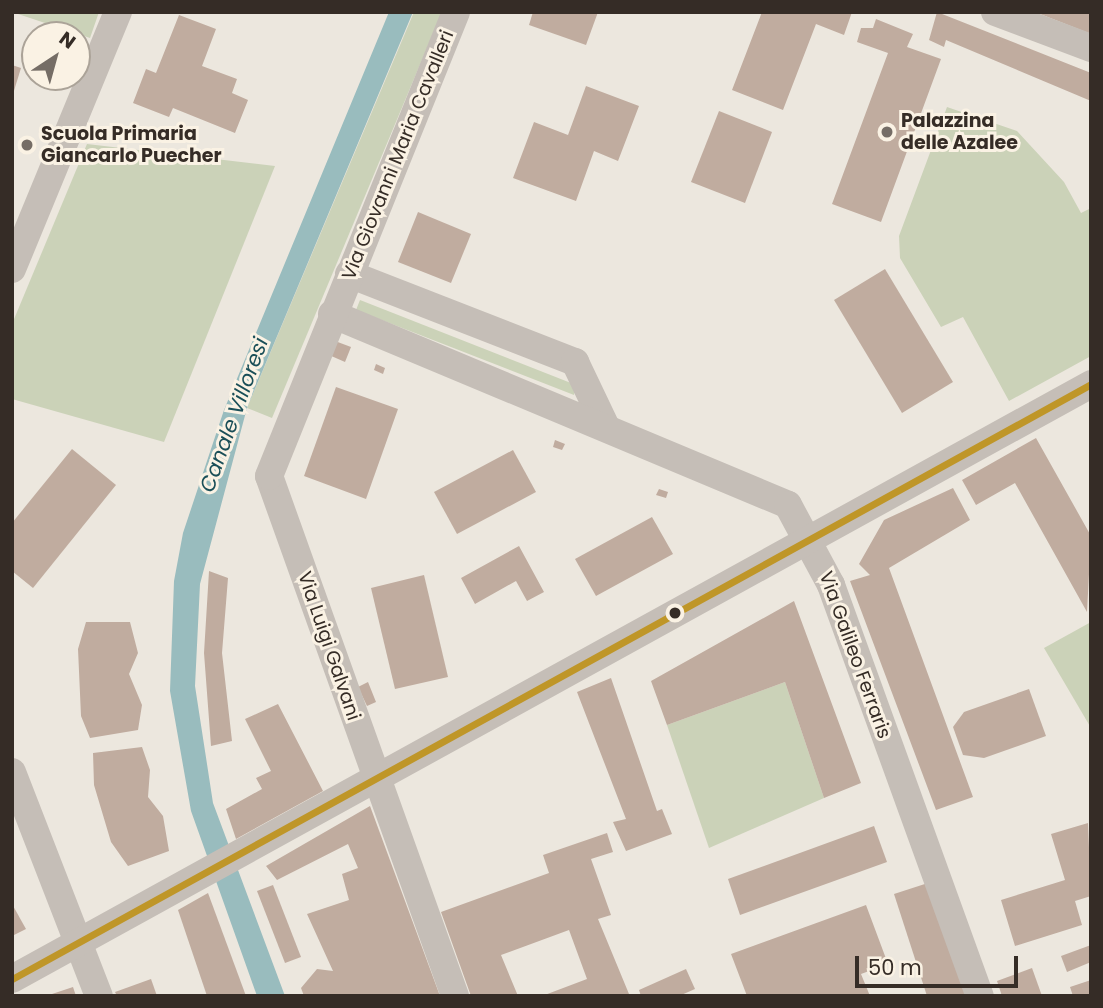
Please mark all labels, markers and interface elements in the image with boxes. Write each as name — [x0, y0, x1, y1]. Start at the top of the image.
north arrow — [21, 21, 91, 91]
text: N — [54, 25, 81, 55]
street label: Via Giovanni Maria Cavalleri — [337, 27, 459, 283]
place label: Palazzina delle Azalee — [901, 110, 1018, 154]
place label: Scuola Primaria Giancarlo Puecher — [41, 123, 222, 167]
marker: Palazzina delle Azalee — [879, 124, 895, 140]
marker: Scuola Primaria Giancarlo Puecher — [19, 137, 35, 153]
water label: Canale Villoresi — [194, 334, 274, 496]
street label: Via Galileo Ferraris — [814, 568, 896, 742]
street label: Via Luigi Galvani — [293, 569, 365, 723]
unlabelled marker — [668, 606, 682, 620]
scale bar — [858, 942, 1021, 986]
text: 50 m — [868, 953, 922, 982]

